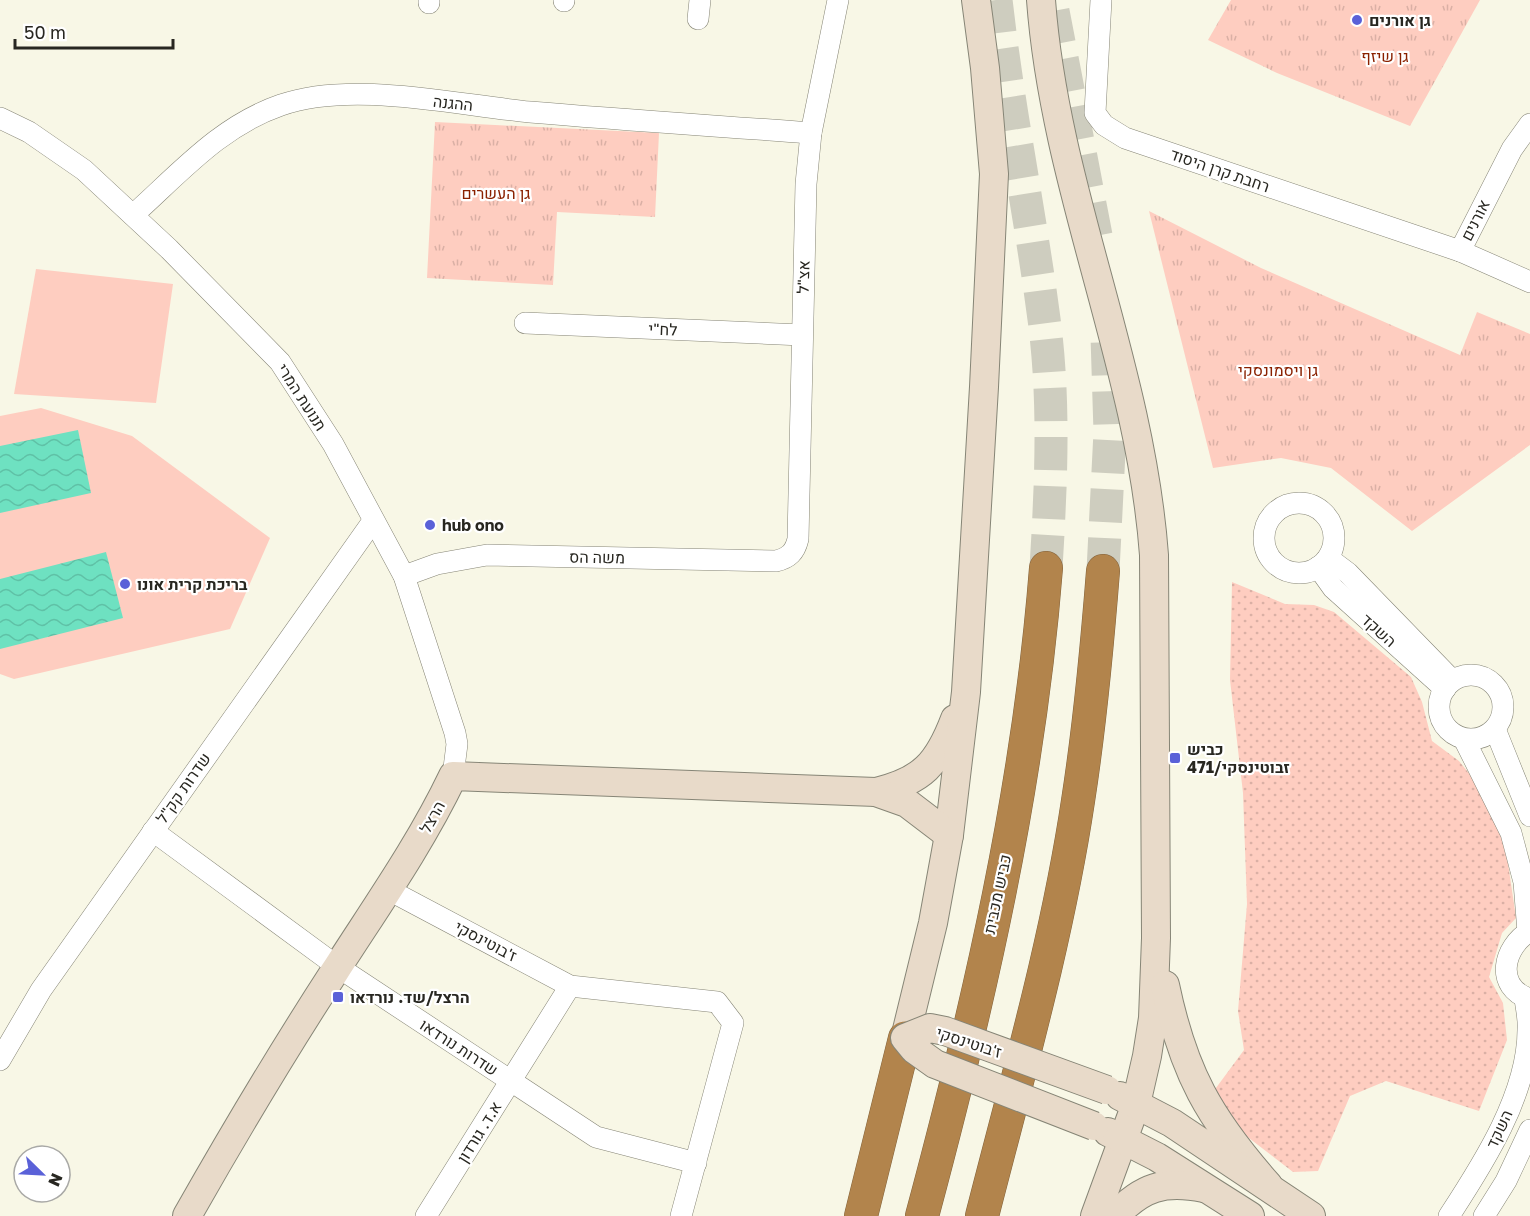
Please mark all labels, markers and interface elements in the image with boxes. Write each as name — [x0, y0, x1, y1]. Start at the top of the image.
place label: גן אורנים — [1369, 10, 1431, 30]
scale bar — [15, 12, 172, 50]
marker: גן אורנים — [1350, 13, 1364, 27]
text: 50 m — [24, 21, 66, 43]
park label: גן שיזף — [1361, 46, 1409, 66]
street label: ההגנה — [432, 91, 474, 115]
street label: רחבת קרן היסוד — [1168, 144, 1272, 196]
park label: גן העשרים — [461, 183, 531, 203]
street label: אורנים — [1456, 196, 1494, 244]
street label: אצ"ל — [792, 260, 814, 294]
street label: לח"י — [648, 319, 678, 339]
street label: תנועת המרי — [273, 360, 331, 434]
park label: גן ויסמונסקי — [1238, 360, 1318, 380]
place label: hub ono — [442, 515, 504, 535]
marker: hub ono — [423, 518, 437, 532]
street label: משה הס — [569, 547, 625, 567]
place label: בריכת קרית אונו — [137, 574, 248, 594]
marker: בריכת קרית אונו — [118, 577, 132, 591]
street label: השקד — [1357, 609, 1401, 651]
place label: כביש 471/זבוטינסקי — [1187, 739, 1290, 777]
street label: שדרות קק"ל — [151, 749, 215, 827]
marker: כביש 471/זבוטינסקי — [1168, 751, 1182, 765]
street label: הרצל — [415, 797, 449, 837]
street label: כביש מכבית — [979, 853, 1015, 935]
street label: ז'בוטינסקי — [451, 916, 521, 966]
place label: הרצל/שד. נורדאו — [350, 987, 470, 1007]
marker: הרצל/שד. נורדאו — [331, 990, 345, 1004]
street label: שדרות נורדאו — [416, 1014, 502, 1080]
street label: ז'בוטינסקי — [934, 1022, 1005, 1062]
street label: א.ד. גורדון — [452, 1098, 506, 1166]
street label: השקד — [1481, 1106, 1517, 1152]
north arrow — [12, 1144, 72, 1204]
text: N — [44, 1170, 67, 1190]

